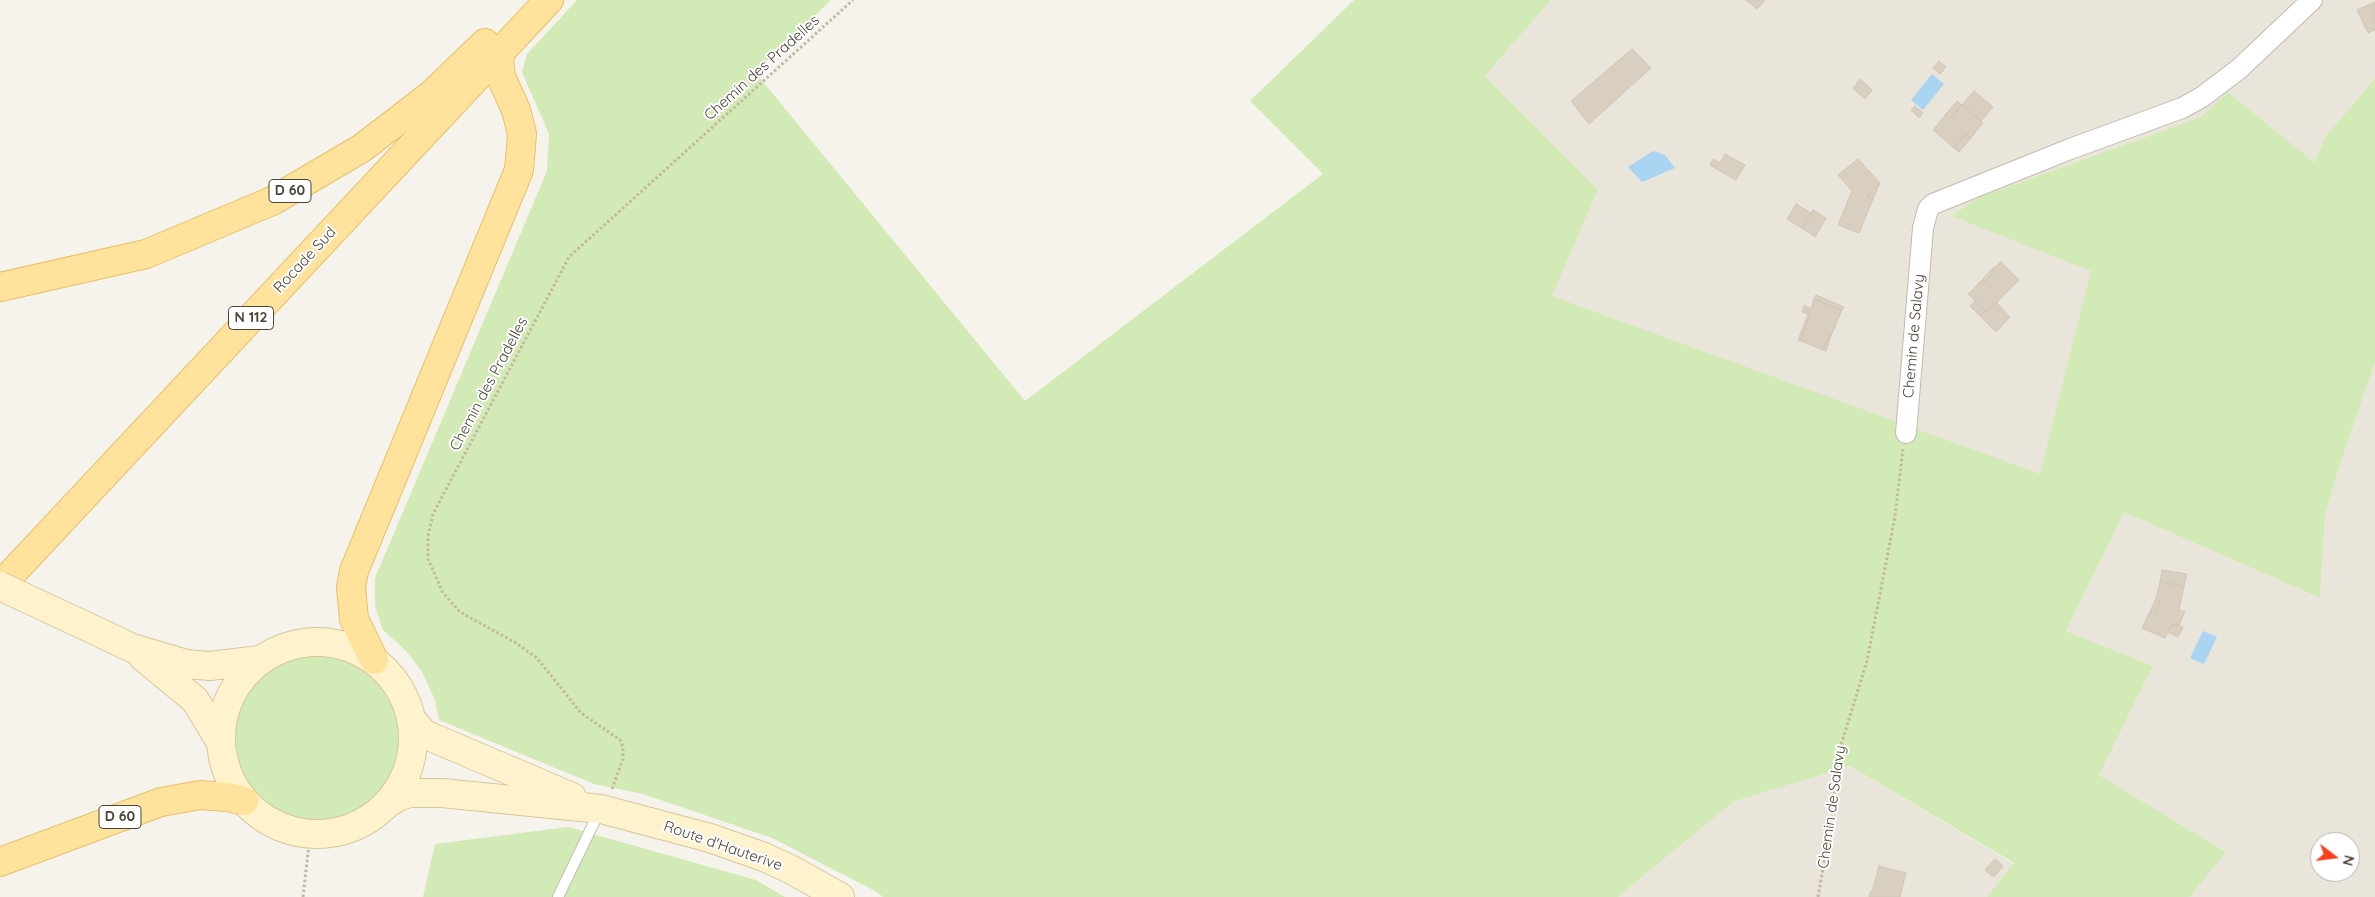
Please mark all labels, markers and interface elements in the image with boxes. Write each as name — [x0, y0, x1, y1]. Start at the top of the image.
street label: Chemin des Pradelles — [701, 12, 823, 124]
road number: D 60 — [269, 180, 311, 202]
street label: Rocade Sud — [270, 223, 340, 297]
street label: Chemin de Salavy — [1900, 273, 1928, 399]
road number: N 112 — [228, 306, 274, 330]
street label: Chemin des Pradelles — [446, 314, 532, 454]
street label: Chemin de Salavy — [1814, 744, 1850, 870]
road number: D 60 — [99, 806, 141, 829]
street label: Route d'Hauterive — [661, 817, 785, 875]
north arrow — [2310, 832, 2360, 882]
text: N — [2338, 853, 2359, 868]

